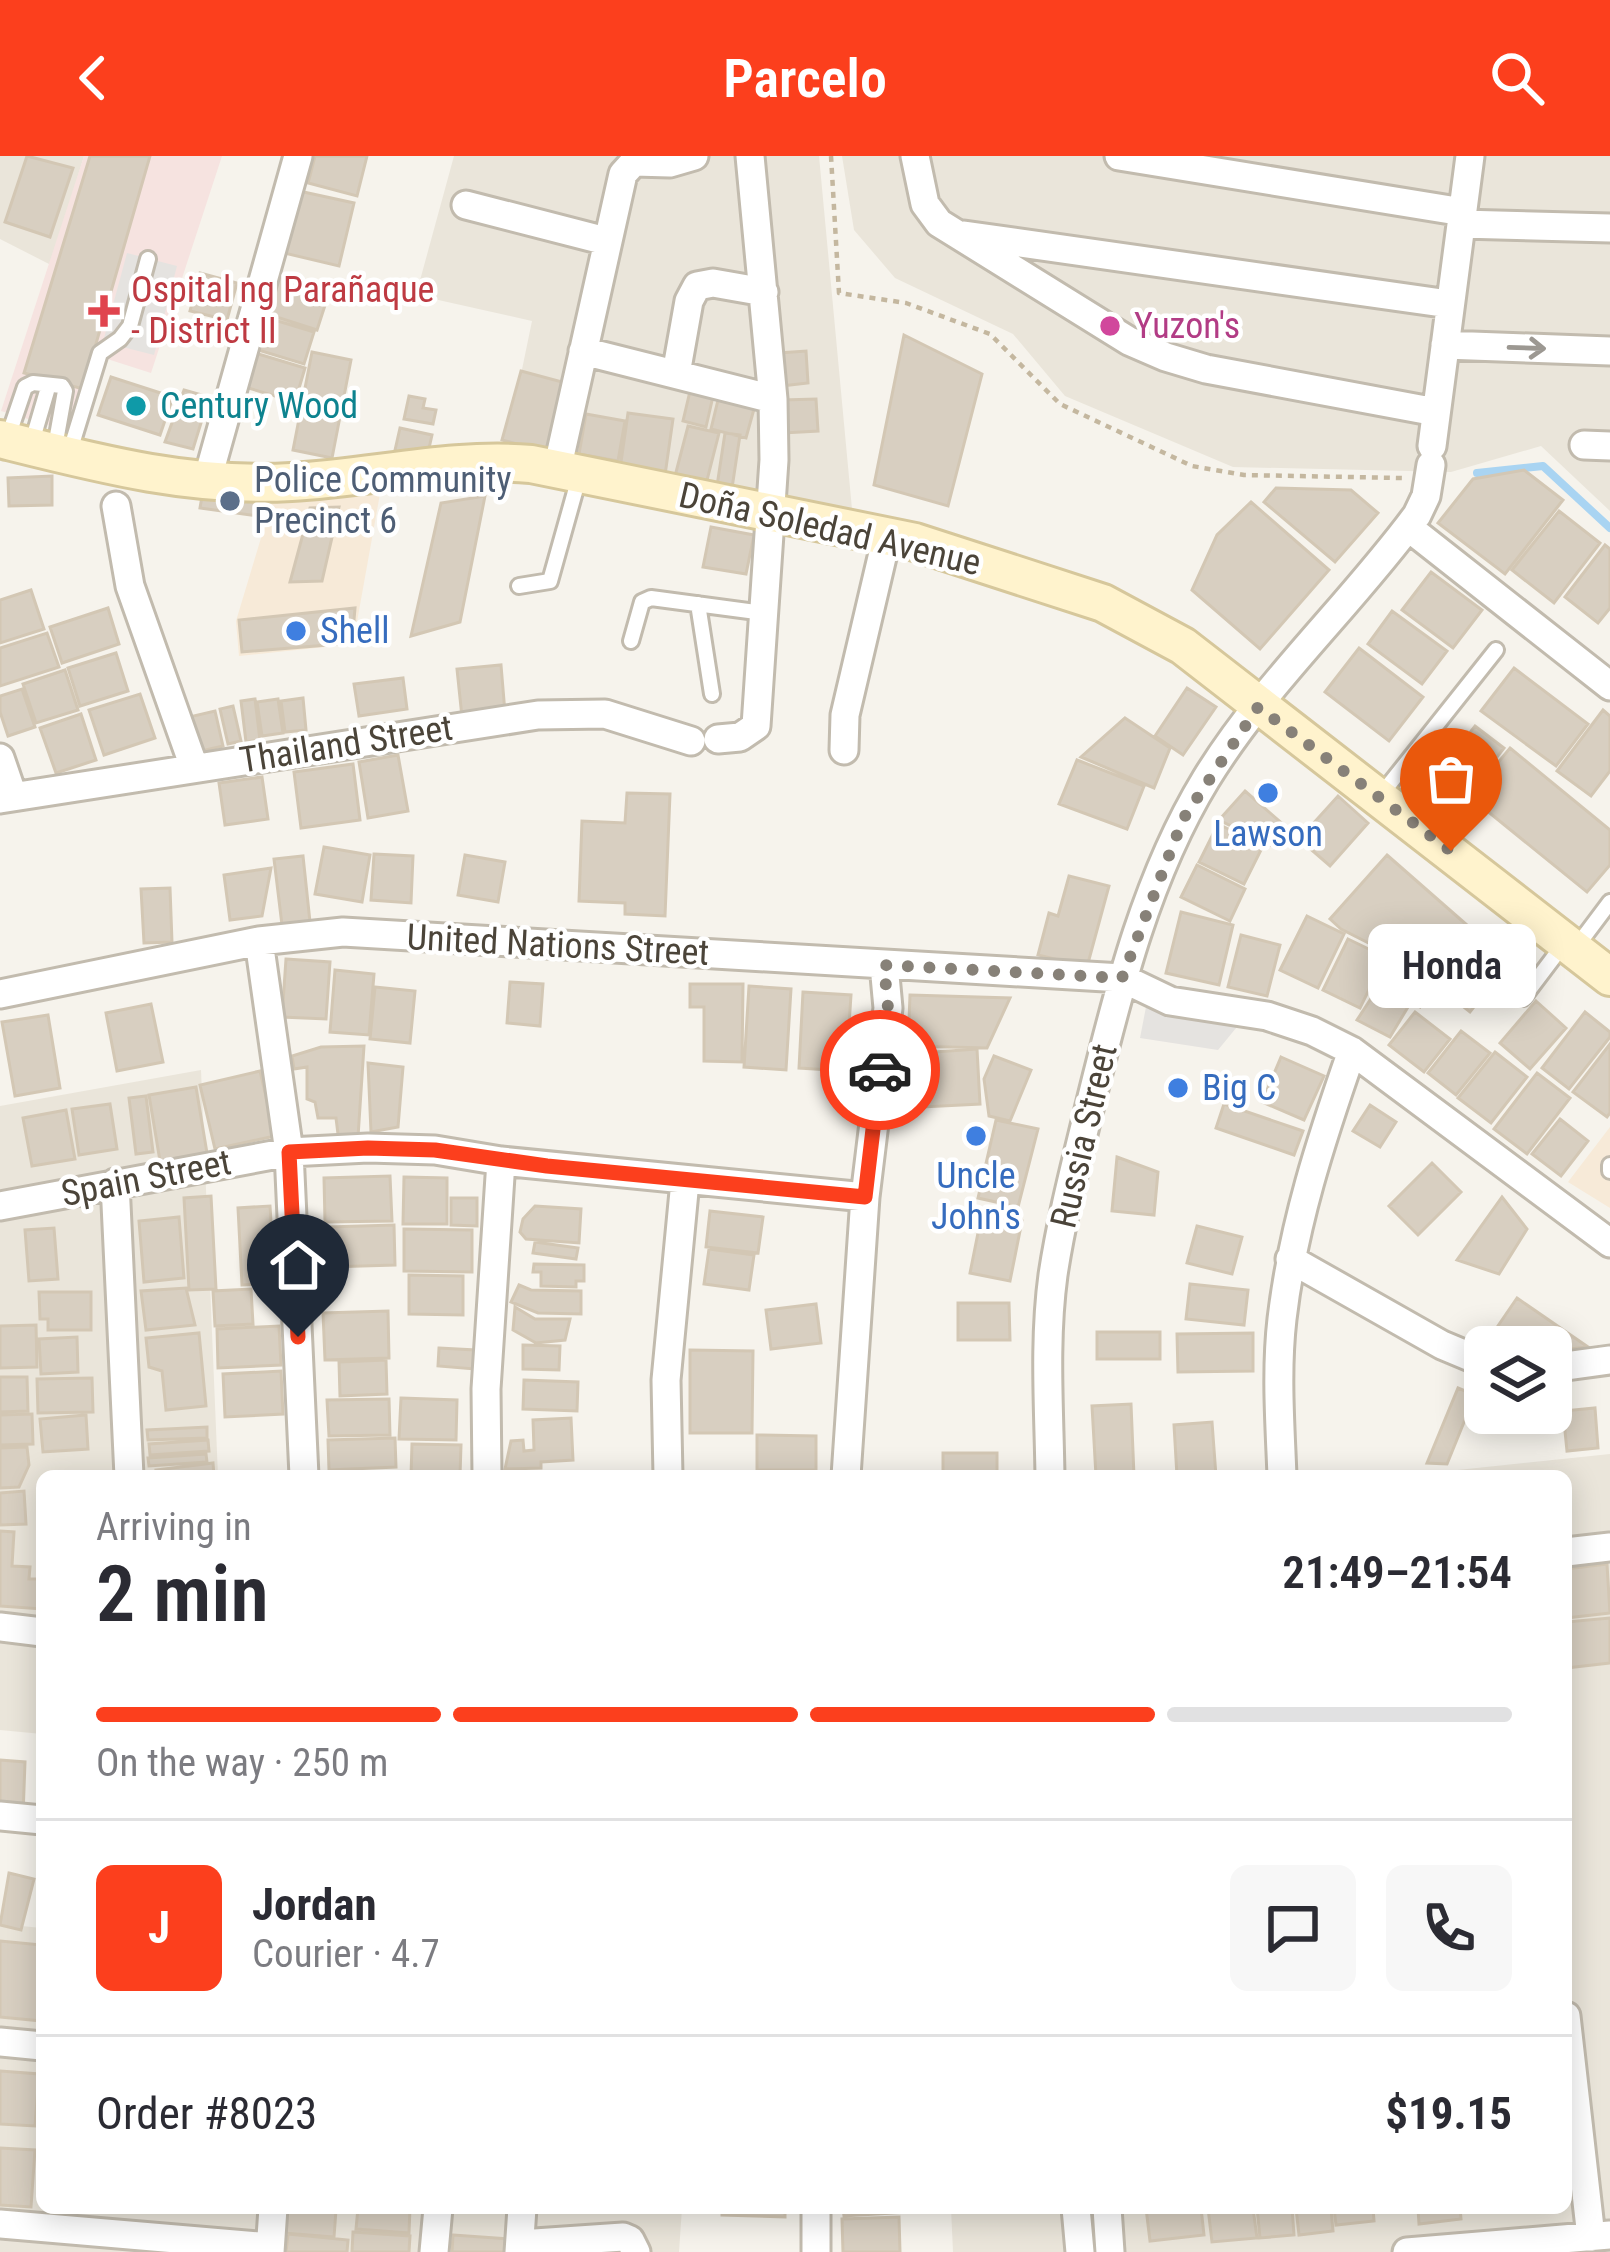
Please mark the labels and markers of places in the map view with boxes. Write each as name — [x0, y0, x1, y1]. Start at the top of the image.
place label: Ospital ng Parañaque - District II — [131, 269, 434, 352]
marker: Ospital ng Parañaque - District II — [88, 295, 120, 327]
place label: Yuzon's — [1134, 305, 1240, 347]
marker: Yuzon's — [1097, 313, 1123, 339]
place label: Century Wood — [160, 385, 358, 427]
marker: Century Wood — [123, 393, 149, 419]
place label: Police Community Precinct 6 — [254, 459, 512, 542]
marker: Police Community Precinct 6 — [217, 488, 243, 514]
place label: Shell — [320, 610, 389, 652]
marker: Shell — [283, 618, 309, 644]
pin — [1400, 728, 1502, 851]
marker: Lawson — [1255, 780, 1281, 806]
place label: Lawson — [1213, 813, 1323, 855]
callout: Honda — [1367, 923, 1535, 1007]
place label: Big C — [1202, 1067, 1276, 1109]
marker: Big C — [1165, 1075, 1191, 1101]
marker: Uncle John's — [963, 1123, 989, 1149]
place label: Uncle John's — [931, 1155, 1021, 1238]
pin — [247, 1214, 349, 1337]

